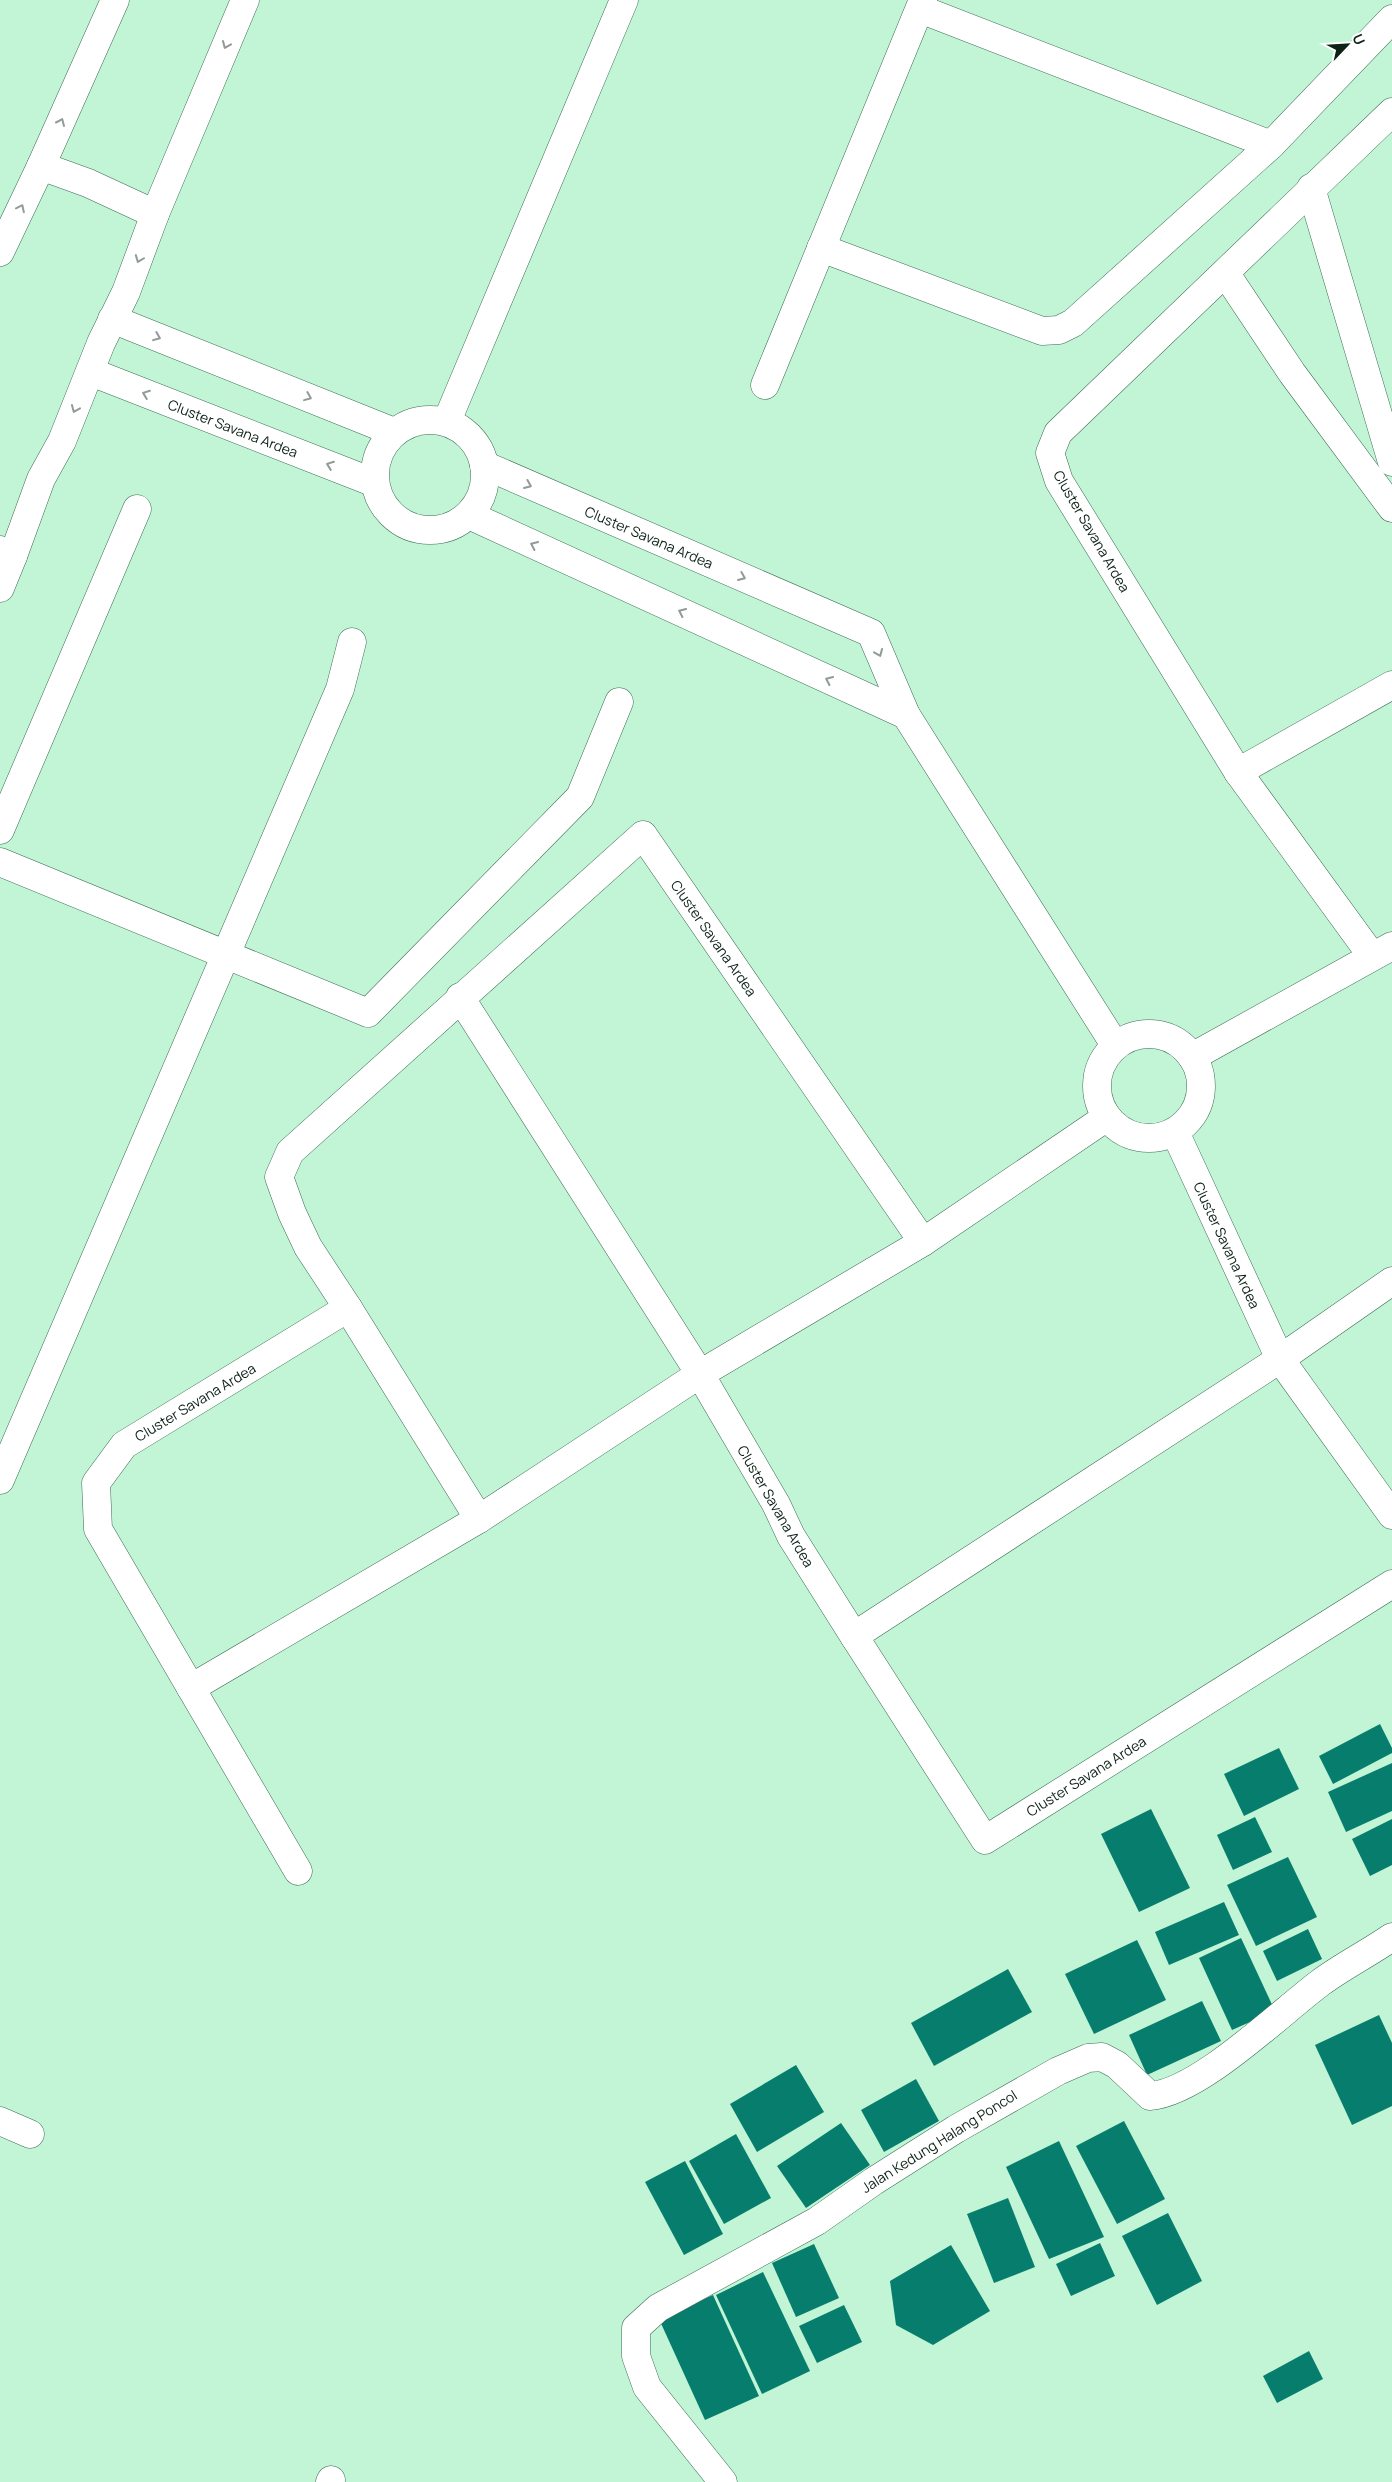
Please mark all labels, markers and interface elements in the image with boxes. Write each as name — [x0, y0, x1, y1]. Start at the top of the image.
north arrow — [1322, 20, 1372, 70]
text: U — [1348, 31, 1370, 48]
one-way arrow — [222, 40, 233, 49]
one-way arrow — [54, 118, 65, 127]
one-way arrow — [15, 204, 25, 213]
one-way arrow — [135, 255, 145, 263]
one-way arrow — [152, 331, 161, 342]
one-way arrow — [142, 389, 151, 400]
one-way arrow — [303, 391, 312, 402]
street label: Cluster Savana Ardea — [165, 394, 301, 462]
one-way arrow — [70, 404, 81, 413]
one-way arrow — [326, 461, 335, 472]
street label: Cluster Savana Ardea — [1049, 467, 1135, 595]
one-way arrow — [523, 478, 532, 489]
street label: Cluster Savana Ardea — [582, 501, 716, 573]
one-way arrow — [530, 540, 539, 551]
one-way arrow — [737, 571, 746, 582]
one-way arrow — [678, 608, 687, 619]
one-way arrow — [873, 648, 884, 657]
one-way arrow — [825, 676, 834, 686]
street label: Cluster Savana Ardea — [667, 876, 761, 1000]
street label: Cluster Savana Ardea — [1189, 1179, 1265, 1311]
street label: Cluster Savana Ardea — [131, 1358, 259, 1446]
street label: Cluster Savana Ardea — [733, 1442, 819, 1570]
street label: Cluster Savana Ardea — [1023, 1731, 1149, 1821]
street label: Jalan Kedung Halang Poncol — [858, 2085, 1020, 2197]

